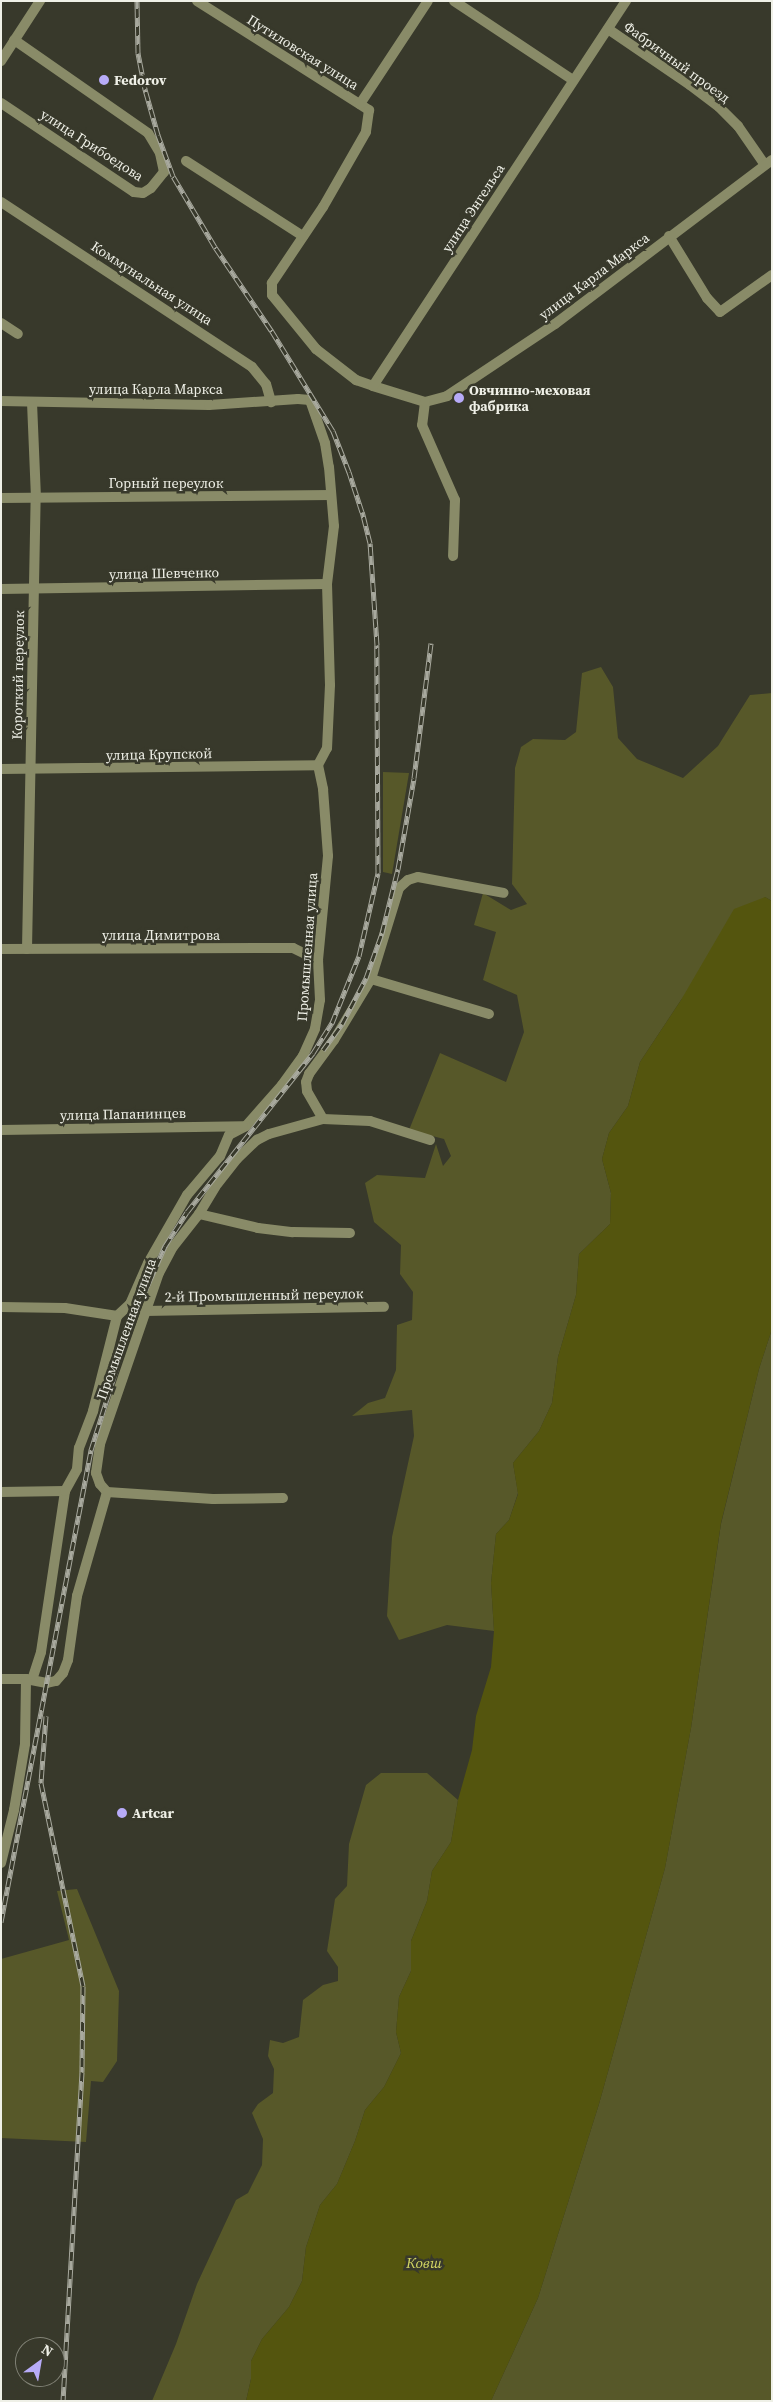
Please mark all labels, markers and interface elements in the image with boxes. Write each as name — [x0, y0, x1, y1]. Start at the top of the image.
street label: Путиловская улица — [244, 11, 362, 93]
street label: Фабричный проезд — [621, 18, 733, 106]
place label: Fedorov — [114, 72, 166, 88]
marker: Fedorov — [98, 74, 110, 86]
street label: улица Грибоедова — [37, 106, 147, 184]
street label: улица Энгельса — [438, 161, 508, 255]
street label: улица Карла Маркса — [536, 229, 652, 323]
street label: Коммунальная улица — [88, 237, 216, 329]
street label: улица Карла Маркса — [89, 381, 223, 397]
place label: Овчинно-меховая фабрика — [469, 382, 591, 414]
marker: Овчинно-меховая фабрика — [453, 392, 465, 404]
street label: Горный переулок — [109, 475, 223, 491]
street label: улица Шевченко — [109, 564, 219, 582]
street label: Короткий переулок — [8, 610, 28, 740]
street label: улица Крупской — [106, 745, 212, 763]
street label: Промышленная улица — [293, 872, 321, 1022]
street label: улица Димитрова — [102, 927, 220, 943]
street label: улица Папанинцев — [60, 1105, 186, 1123]
street label: Промышленная улица — [93, 1256, 159, 1402]
street label: 2-й Промышленный переулок — [164, 1285, 364, 1305]
place label: Artcar — [132, 1805, 174, 1821]
marker: Artcar — [116, 1807, 128, 1819]
water label: Ковш — [406, 2254, 442, 2272]
north arrow — [15, 2337, 65, 2387]
text: N — [38, 2339, 57, 2361]

